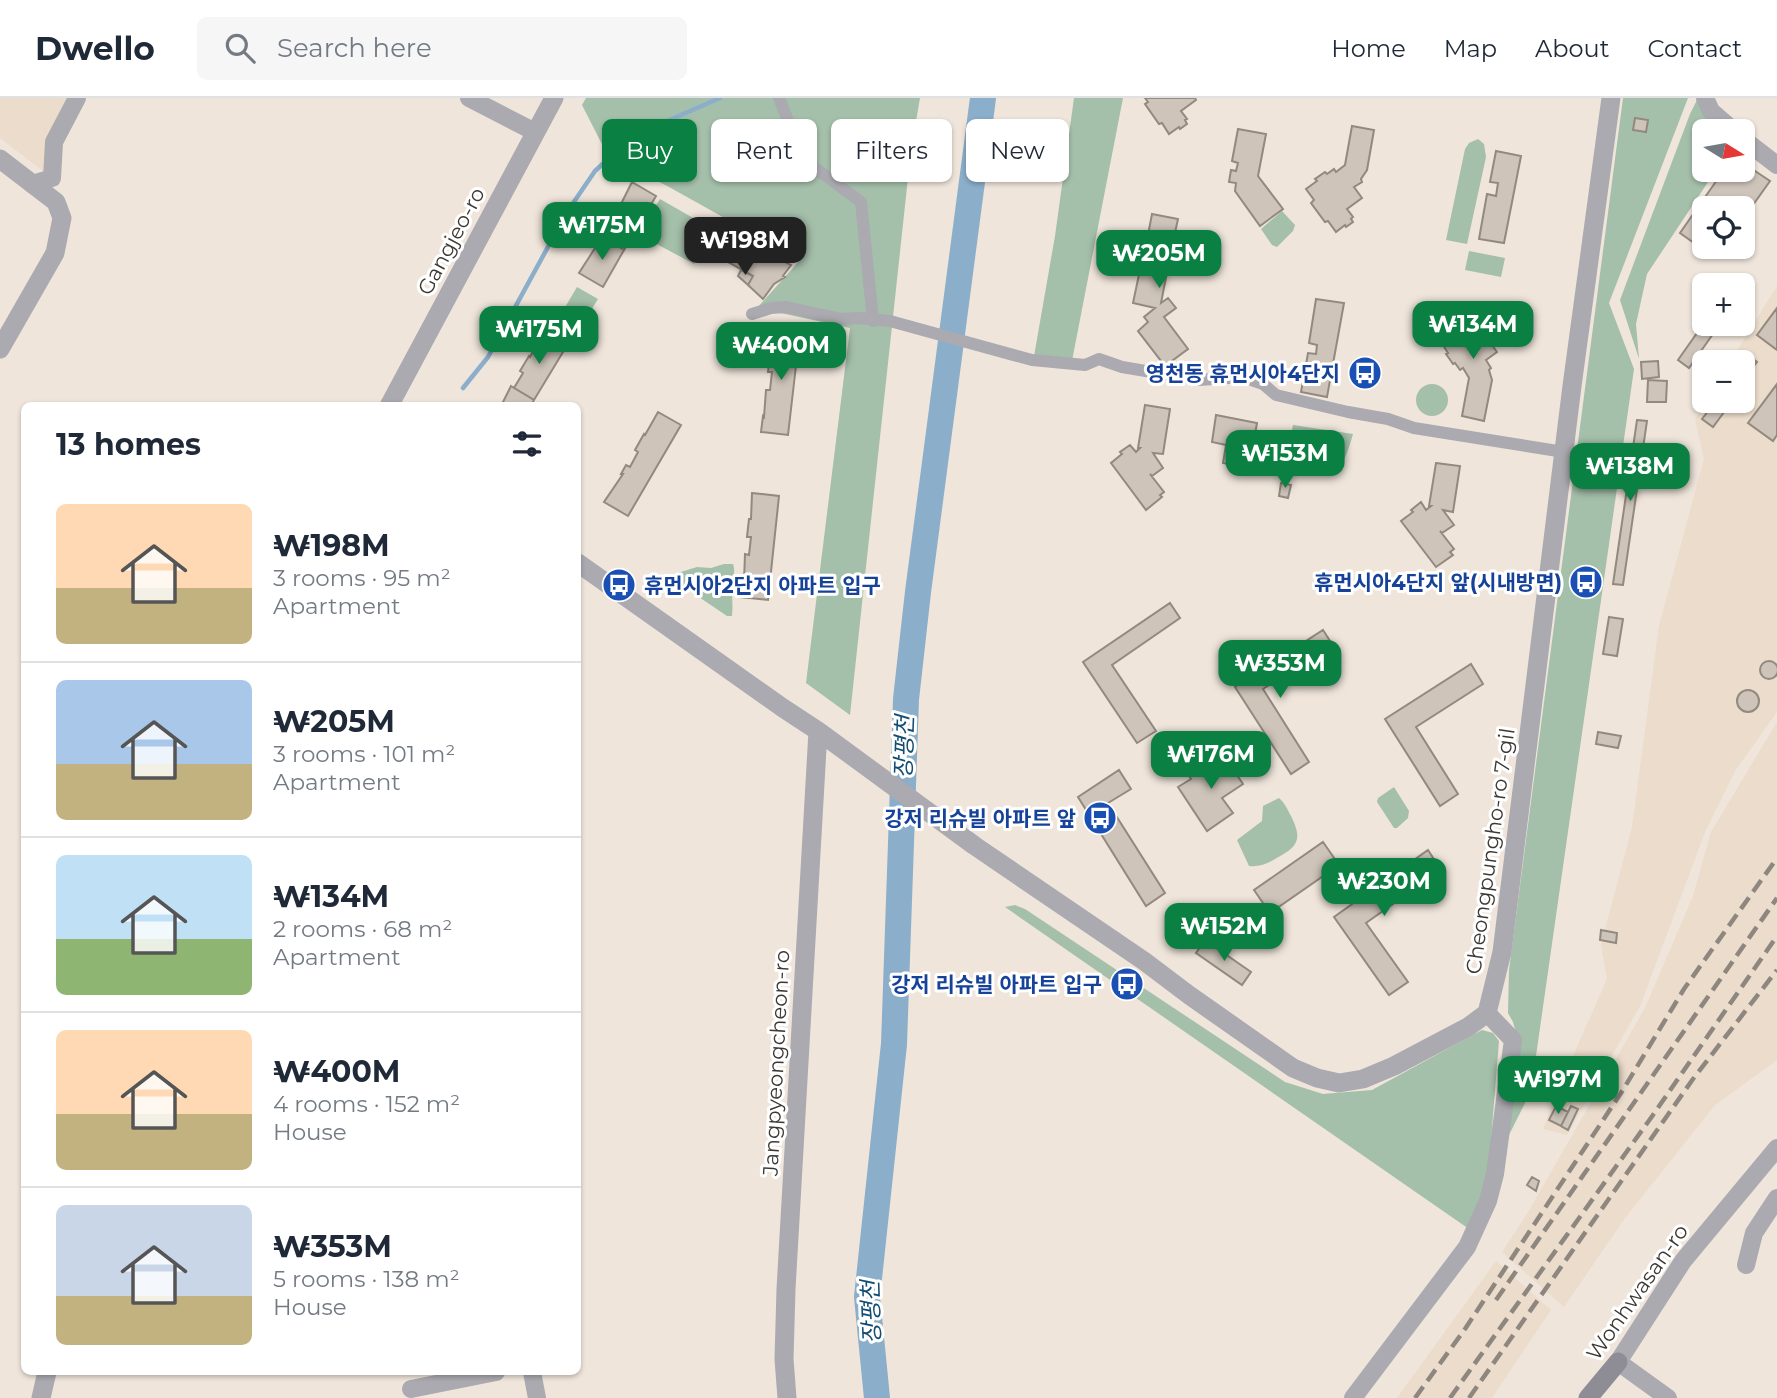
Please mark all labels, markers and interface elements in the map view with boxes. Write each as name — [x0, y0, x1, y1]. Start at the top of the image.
search box — [197, 17, 687, 80]
text: Dwello — [35, 28, 155, 68]
icon: search — [221, 29, 259, 67]
text: Search here — [277, 32, 432, 64]
text: Home — [1331, 34, 1406, 63]
text: Map — [1444, 34, 1497, 63]
text: About — [1535, 34, 1609, 63]
text: Contact — [1647, 34, 1742, 63]
chip: Buy — [602, 119, 697, 182]
chip: Rent — [711, 119, 817, 182]
chip: Filters — [831, 119, 952, 182]
chip: New — [966, 119, 1069, 182]
north arrow — [1692, 119, 1755, 182]
map controls — [1692, 119, 1755, 413]
street label: Gangjeo-ro — [412, 183, 490, 299]
button: locate — [1692, 196, 1755, 259]
pin: ₩175M — [553, 202, 651, 262]
text: ₩175M — [558, 211, 646, 239]
pin: ₩198M — [696, 218, 794, 277]
text: ₩198M — [700, 226, 790, 254]
pin: ₩205M — [1110, 230, 1208, 290]
text: ₩205M — [1112, 239, 1206, 267]
button: + — [1692, 273, 1755, 336]
pin: ₩134M — [1424, 302, 1522, 361]
pin: ₩175M — [490, 306, 588, 366]
text: ₩134M — [1428, 310, 1518, 338]
text: ₩175M — [495, 315, 583, 343]
pin: ₩400M — [732, 322, 830, 382]
text: ₩400M — [732, 331, 830, 359]
button: − — [1692, 350, 1755, 413]
bus stop icon: 영천동 휴먼시아4단지 — [1346, 354, 1384, 392]
place label: 영천동 휴먼시아4단지 — [1146, 361, 1340, 386]
icon: filters — [508, 425, 546, 463]
text: 13 homes — [56, 426, 201, 463]
pin: ₩153M — [1236, 430, 1334, 490]
text: ₩153M — [1242, 439, 1328, 467]
pin: ₩138M — [1581, 444, 1679, 503]
text: ₩138M — [1586, 452, 1674, 480]
text: ₩198M — [273, 527, 390, 564]
icon: home — [112, 532, 196, 616]
bus stop icon: 휴먼시아4단지 앞(시내방면) — [1567, 563, 1605, 601]
text: 3 rooms · 95 m² — [273, 564, 451, 592]
bus stop icon: 휴먼시아2단지 아파트 입구 — [600, 566, 638, 604]
place label: 휴먼시아4단지 앞(시내방면) — [1314, 570, 1562, 595]
place label: 휴먼시아2단지 아파트 입구 — [644, 573, 881, 598]
text: Apartment — [273, 592, 401, 620]
pin: ₩353M — [1231, 640, 1329, 700]
text: ₩353M — [1234, 649, 1326, 677]
text: ₩205M — [273, 703, 395, 740]
icon: home — [112, 708, 196, 792]
water label: 장평천 — [889, 712, 919, 779]
street label: Cheongpungho-ro 7-gil — [1460, 726, 1520, 976]
pin: ₩176M — [1162, 732, 1260, 791]
text: 3 rooms · 101 m² — [273, 740, 455, 768]
text: ₩176M — [1167, 740, 1255, 768]
text: Apartment — [273, 768, 401, 796]
bus stop icon: 강저 리슈빌 아파트 앞 — [1081, 799, 1119, 837]
place label: 강저 리슈빌 아파트 앞 — [884, 806, 1076, 831]
pin: ₩230M — [1335, 858, 1433, 918]
text: ₩230M — [1337, 867, 1431, 895]
text: ₩134M — [273, 878, 389, 915]
icon: home — [112, 883, 196, 967]
pin: ₩152M — [1175, 904, 1273, 963]
text: ₩152M — [1181, 912, 1267, 940]
text: 2 rooms · 68 m² — [273, 915, 452, 943]
text: Apartment — [273, 943, 401, 971]
street label: Jangpyeongcheon-ro — [758, 949, 794, 1178]
bus stop icon: 강저 리슈빌 아파트 입구 — [1108, 965, 1146, 1003]
place label: 강저 리슈빌 아파트 입구 — [891, 972, 1102, 997]
text: ₩400M — [273, 1053, 400, 1090]
pin: ₩197M — [1509, 1056, 1607, 1116]
icon: home — [112, 1058, 196, 1142]
text: ₩197M — [1514, 1065, 1602, 1093]
text: 4 rooms · 152 m² — [273, 1090, 460, 1118]
text: House — [273, 1118, 347, 1146]
street label: Wonhwasan-ro — [1581, 1219, 1693, 1365]
text: ₩353M — [273, 1228, 392, 1265]
icon: home — [112, 1233, 196, 1317]
text: 5 rooms · 138 m² — [273, 1265, 460, 1293]
water label: 장평천 — [856, 1277, 886, 1344]
text: House — [273, 1293, 347, 1321]

